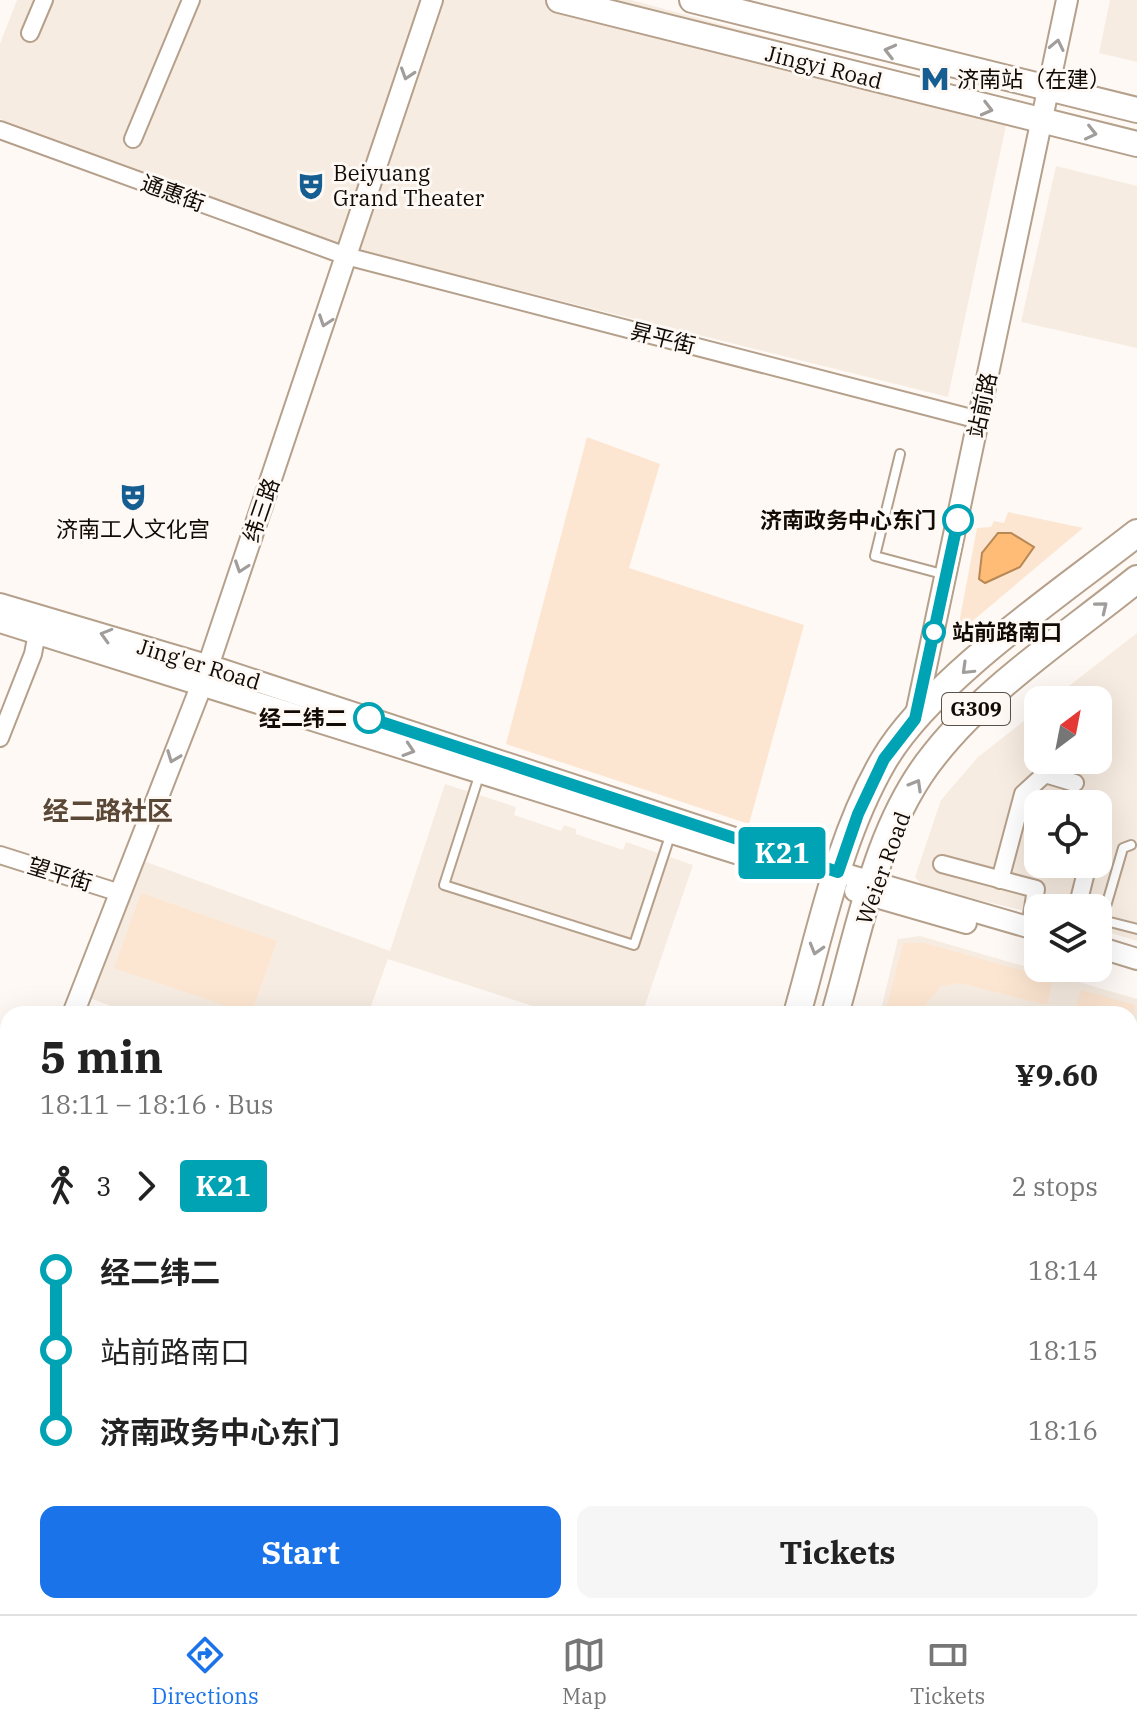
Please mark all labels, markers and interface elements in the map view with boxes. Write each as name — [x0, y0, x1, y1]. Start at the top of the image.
street label: Jingyi Road — [763, 38, 886, 95]
one-way arrow — [1048, 39, 1065, 53]
one-way arrow — [884, 43, 898, 60]
metro station icon: 济南站（在建） — [920, 64, 950, 94]
place label: 济南站（在建） — [957, 64, 1111, 93]
one-way arrow — [401, 66, 417, 80]
one-way arrow — [980, 99, 994, 116]
one-way arrow — [1083, 124, 1097, 141]
place label: Beiyuang Grand Theater — [333, 158, 485, 212]
street label: 通惠街 — [137, 168, 209, 217]
theatre icon: Beiyuang Grand Theater — [296, 171, 326, 201]
one-way arrow — [318, 313, 334, 327]
street label: 昇平街 — [628, 315, 699, 360]
street label: 站前路 — [960, 370, 1003, 440]
street label: 纬三路 — [236, 474, 285, 546]
theatre icon: 济南工人文化宫 — [118, 482, 148, 512]
place label: 济南政务中心东门 — [760, 505, 936, 534]
marker: 济南政务中心东门 — [943, 505, 973, 535]
place label: 济南工人文化宫 — [56, 514, 210, 543]
one-way arrow — [235, 559, 251, 573]
one-way arrow — [1093, 602, 1107, 617]
place label: 站前路南口 — [952, 617, 1062, 646]
marker: 站前路南口 — [923, 621, 945, 643]
one-way arrow — [100, 628, 114, 644]
street label: Jing'er Road — [134, 631, 264, 696]
one-way arrow — [962, 660, 976, 675]
north arrow — [1024, 686, 1112, 774]
map controls — [1024, 686, 1112, 982]
road number: G309 — [942, 693, 1010, 725]
place label: 经二纬二 — [259, 703, 347, 732]
marker: 经二纬二 — [354, 703, 384, 733]
one-way arrow — [402, 740, 416, 756]
one-way arrow — [166, 749, 183, 763]
one-way arrow — [906, 779, 922, 794]
button: locate — [1024, 790, 1112, 878]
district label: 经二路社区 — [43, 793, 173, 827]
street label: Weier Road — [849, 807, 916, 928]
line badge: K21 — [736, 827, 828, 879]
text: K21 — [754, 834, 810, 871]
street label: 望平街 — [24, 850, 96, 897]
button: layers — [1024, 894, 1112, 982]
one-way arrow — [809, 941, 825, 955]
text: 5 min — [40, 1028, 163, 1085]
text: ¥9.60 — [1015, 1055, 1098, 1094]
text: 18:11 – 18:16 · Bus — [40, 1087, 274, 1121]
icon: walk — [40, 1164, 84, 1208]
icon: forward — [124, 1164, 168, 1208]
text: K21 — [196, 1167, 251, 1204]
text: 3 — [96, 1169, 112, 1203]
text: 2 stops — [1011, 1169, 1098, 1203]
text: 经二纬二 — [100, 1252, 220, 1291]
text: 18:14 — [1028, 1253, 1098, 1287]
text: 站前路南口 — [100, 1332, 250, 1371]
text: 18:15 — [1028, 1333, 1098, 1367]
text: 济南政务中心东门 — [100, 1412, 340, 1451]
text: 18:16 — [1028, 1413, 1098, 1447]
button: Start — [40, 1506, 561, 1598]
button: Tickets — [577, 1506, 1098, 1598]
tab: Directions — [152, 1633, 259, 1710]
tab: Map — [562, 1633, 607, 1710]
tab: Tickets — [910, 1633, 985, 1710]

